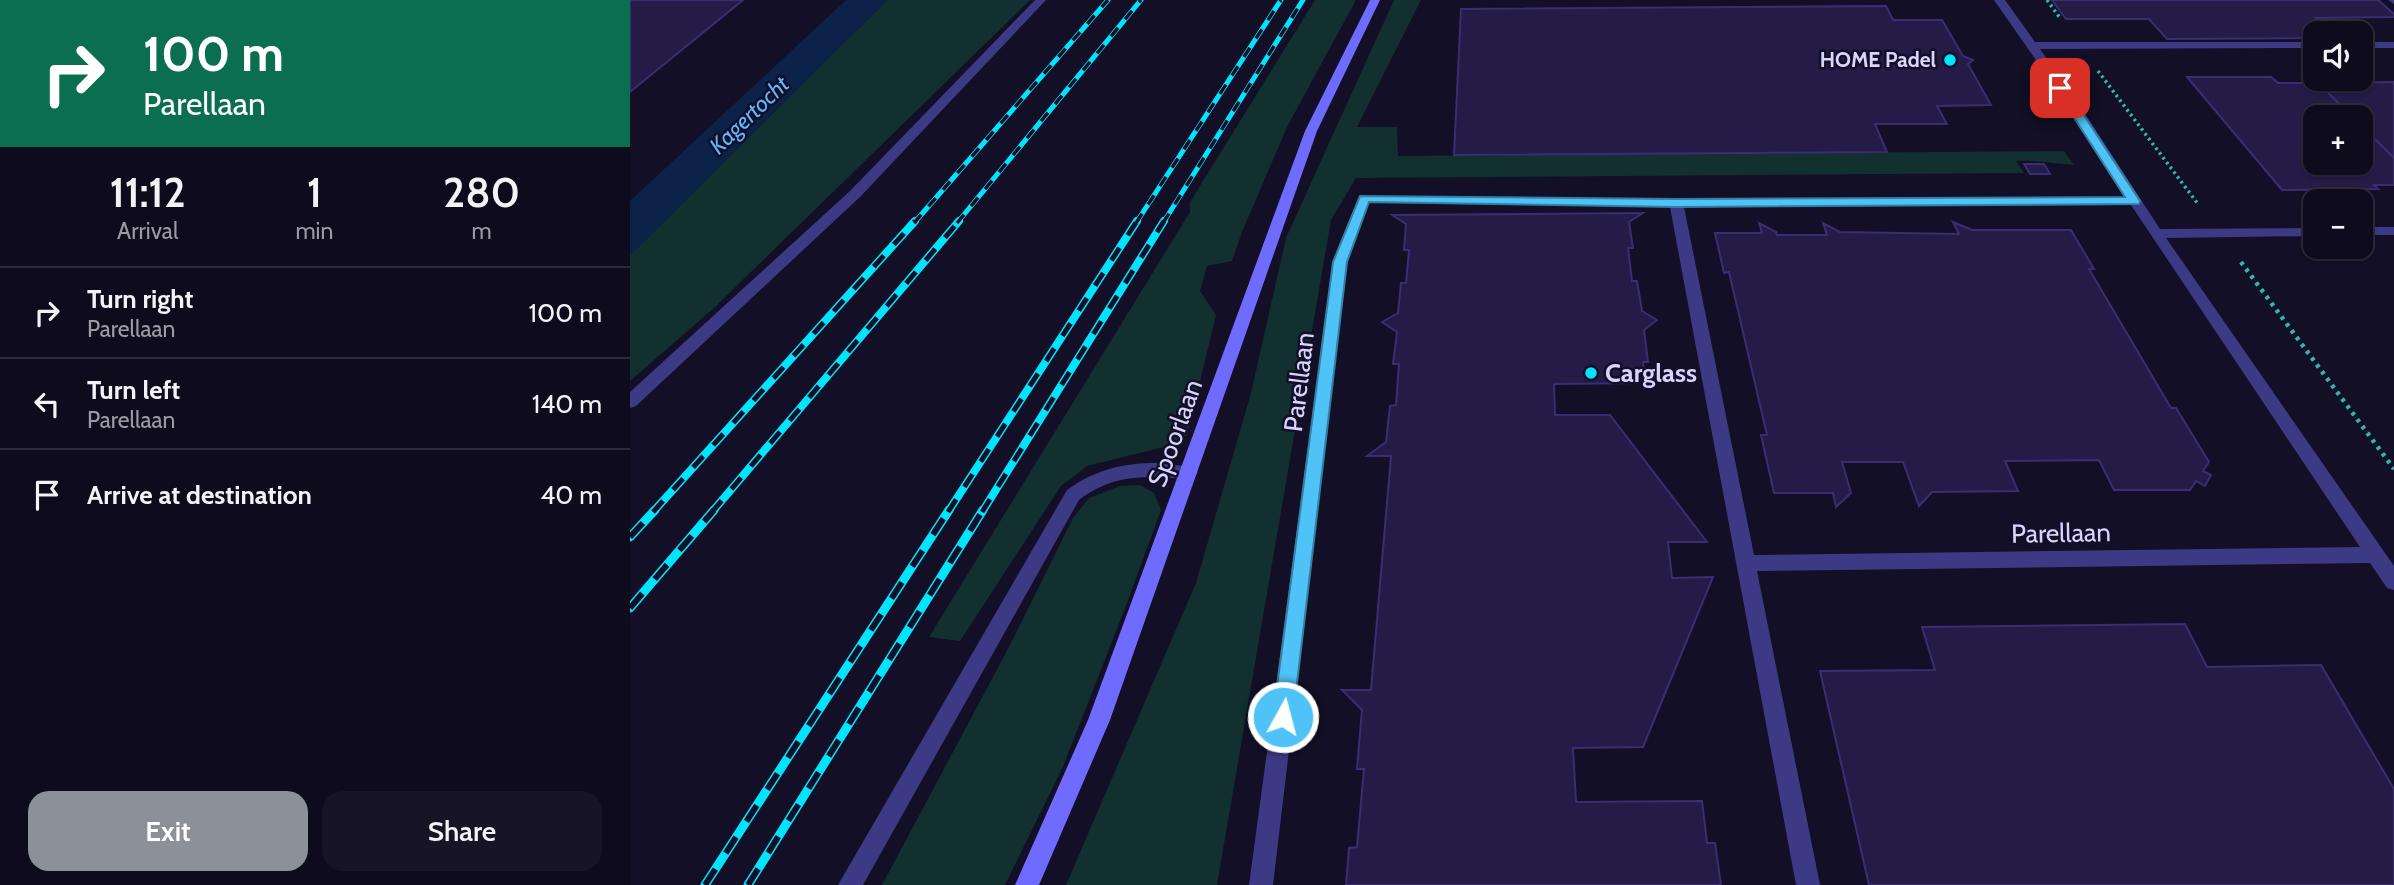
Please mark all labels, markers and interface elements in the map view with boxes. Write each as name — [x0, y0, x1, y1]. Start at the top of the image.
map controls — [2303, 21, 2373, 259]
button: sound — [2303, 21, 2373, 91]
text: 100 m — [143, 24, 284, 83]
icon: right — [28, 28, 119, 119]
place label: HOME Padel — [1820, 47, 1936, 72]
marker: HOME Padel — [1942, 52, 1958, 68]
pin — [2030, 58, 2090, 118]
icon: arrive — [2041, 69, 2079, 107]
water label: Kagertocht — [703, 70, 795, 160]
text: Parellaan — [143, 84, 266, 123]
button: + — [2303, 105, 2373, 175]
text: 11:12 — [110, 166, 186, 218]
text: 1 — [307, 166, 322, 218]
text: 280 — [443, 166, 520, 218]
button: − — [2303, 189, 2373, 259]
text: Arrival — [117, 217, 178, 245]
text: min — [295, 217, 333, 245]
text: m — [472, 217, 492, 245]
text: Turn right — [87, 283, 193, 315]
icon: right — [28, 294, 66, 332]
text: 100 m — [529, 297, 602, 329]
text: Parellaan — [87, 315, 175, 343]
street label: Parellaan — [1277, 330, 1321, 434]
place label: Carglass — [1605, 357, 1697, 389]
marker: Carglass — [1583, 365, 1599, 381]
text: Turn left — [87, 374, 180, 406]
street label: Spoorlaan — [1141, 375, 1209, 491]
icon: left — [28, 385, 66, 423]
text: 140 m — [532, 388, 602, 420]
text: Parellaan — [87, 406, 175, 434]
icon: arrive — [28, 476, 66, 514]
text: Arrive at destination — [87, 479, 312, 511]
text: 40 m — [540, 479, 602, 511]
street label: Parellaan — [2011, 516, 2111, 550]
position arrow — [1246, 680, 1320, 754]
button: Exit — [28, 791, 308, 871]
button: Share — [322, 791, 602, 871]

